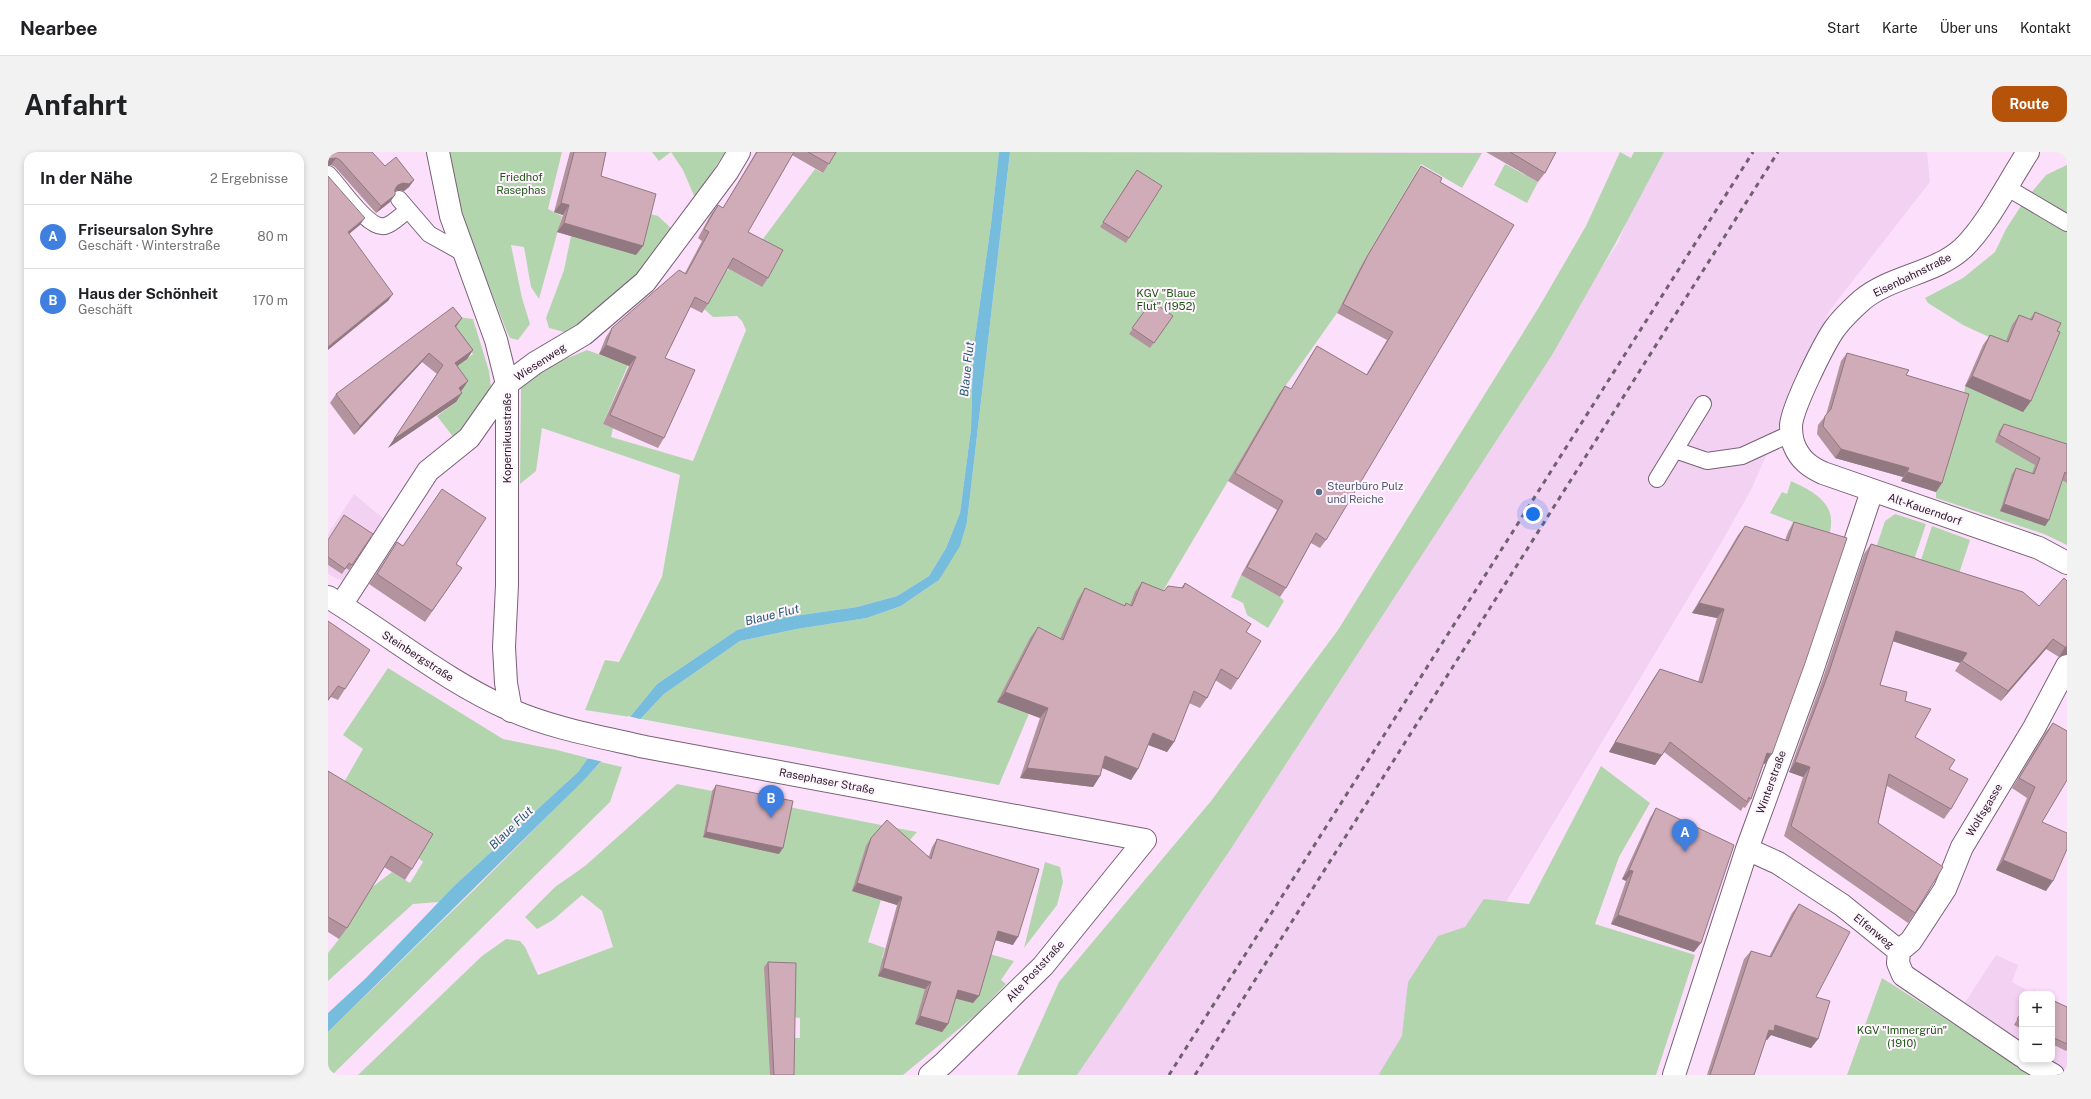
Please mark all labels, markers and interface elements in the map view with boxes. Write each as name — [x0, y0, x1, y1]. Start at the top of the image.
text: Nearbee — [20, 17, 98, 39]
text: Start — [1827, 20, 1860, 36]
text: Karte — [1882, 20, 1918, 36]
text: Über uns — [1940, 20, 1998, 36]
text: Kontakt — [2020, 20, 2071, 36]
button: Route — [1992, 86, 2067, 122]
text: Anfahrt — [24, 88, 128, 121]
text: In der Nähe — [40, 168, 133, 188]
text: 2 Ergebnisse — [210, 171, 288, 186]
park label: Friedhof Rasephas — [496, 171, 546, 196]
text: Friseursalon Syhre — [78, 221, 213, 238]
text: A — [48, 229, 58, 244]
text: 80 m — [257, 229, 288, 244]
text: Geschäft · Winterstraße — [78, 238, 220, 253]
street label: Eisenbahnstraße — [1871, 251, 1953, 299]
text: Haus der Schönheit — [78, 285, 218, 302]
park label: KGV "Blaue Flut" (1952) — [1136, 287, 1196, 312]
text: B — [49, 293, 57, 308]
text: 170 m — [253, 293, 288, 308]
text: Geschäft — [78, 302, 133, 317]
water label: Blaue Flut — [957, 340, 977, 397]
street label: Wiesenweg — [512, 341, 568, 383]
street label: Kopernikusstraße — [501, 393, 513, 483]
place label: Steurbüro Pulz und Reiche — [1327, 480, 1403, 505]
marker: Steurbüro Pulz und Reiche — [1314, 487, 1324, 497]
street label: Alt-Kauerndorf — [1887, 491, 1964, 527]
your location — [1523, 504, 1543, 524]
water label: Blaue Flut — [743, 601, 801, 628]
street label: Steinbergstraße — [380, 628, 456, 684]
street label: Winterstraße — [1754, 749, 1788, 815]
street label: Rasephaser Straße — [778, 766, 876, 796]
street label: Wolfsgasse — [1964, 782, 2004, 838]
pin: B — [758, 785, 784, 818]
water label: Blaue Flut — [486, 803, 536, 852]
pin: A — [1672, 819, 1698, 852]
street label: Elfenweg — [1852, 911, 1897, 951]
street label: Alte Poststraße — [1004, 938, 1066, 1004]
map controls — [2019, 991, 2055, 1063]
button: + — [2019, 991, 2055, 1027]
park label: KGV "Immergrün" (1910) — [1857, 1024, 1947, 1049]
button: − — [2019, 1027, 2055, 1063]

